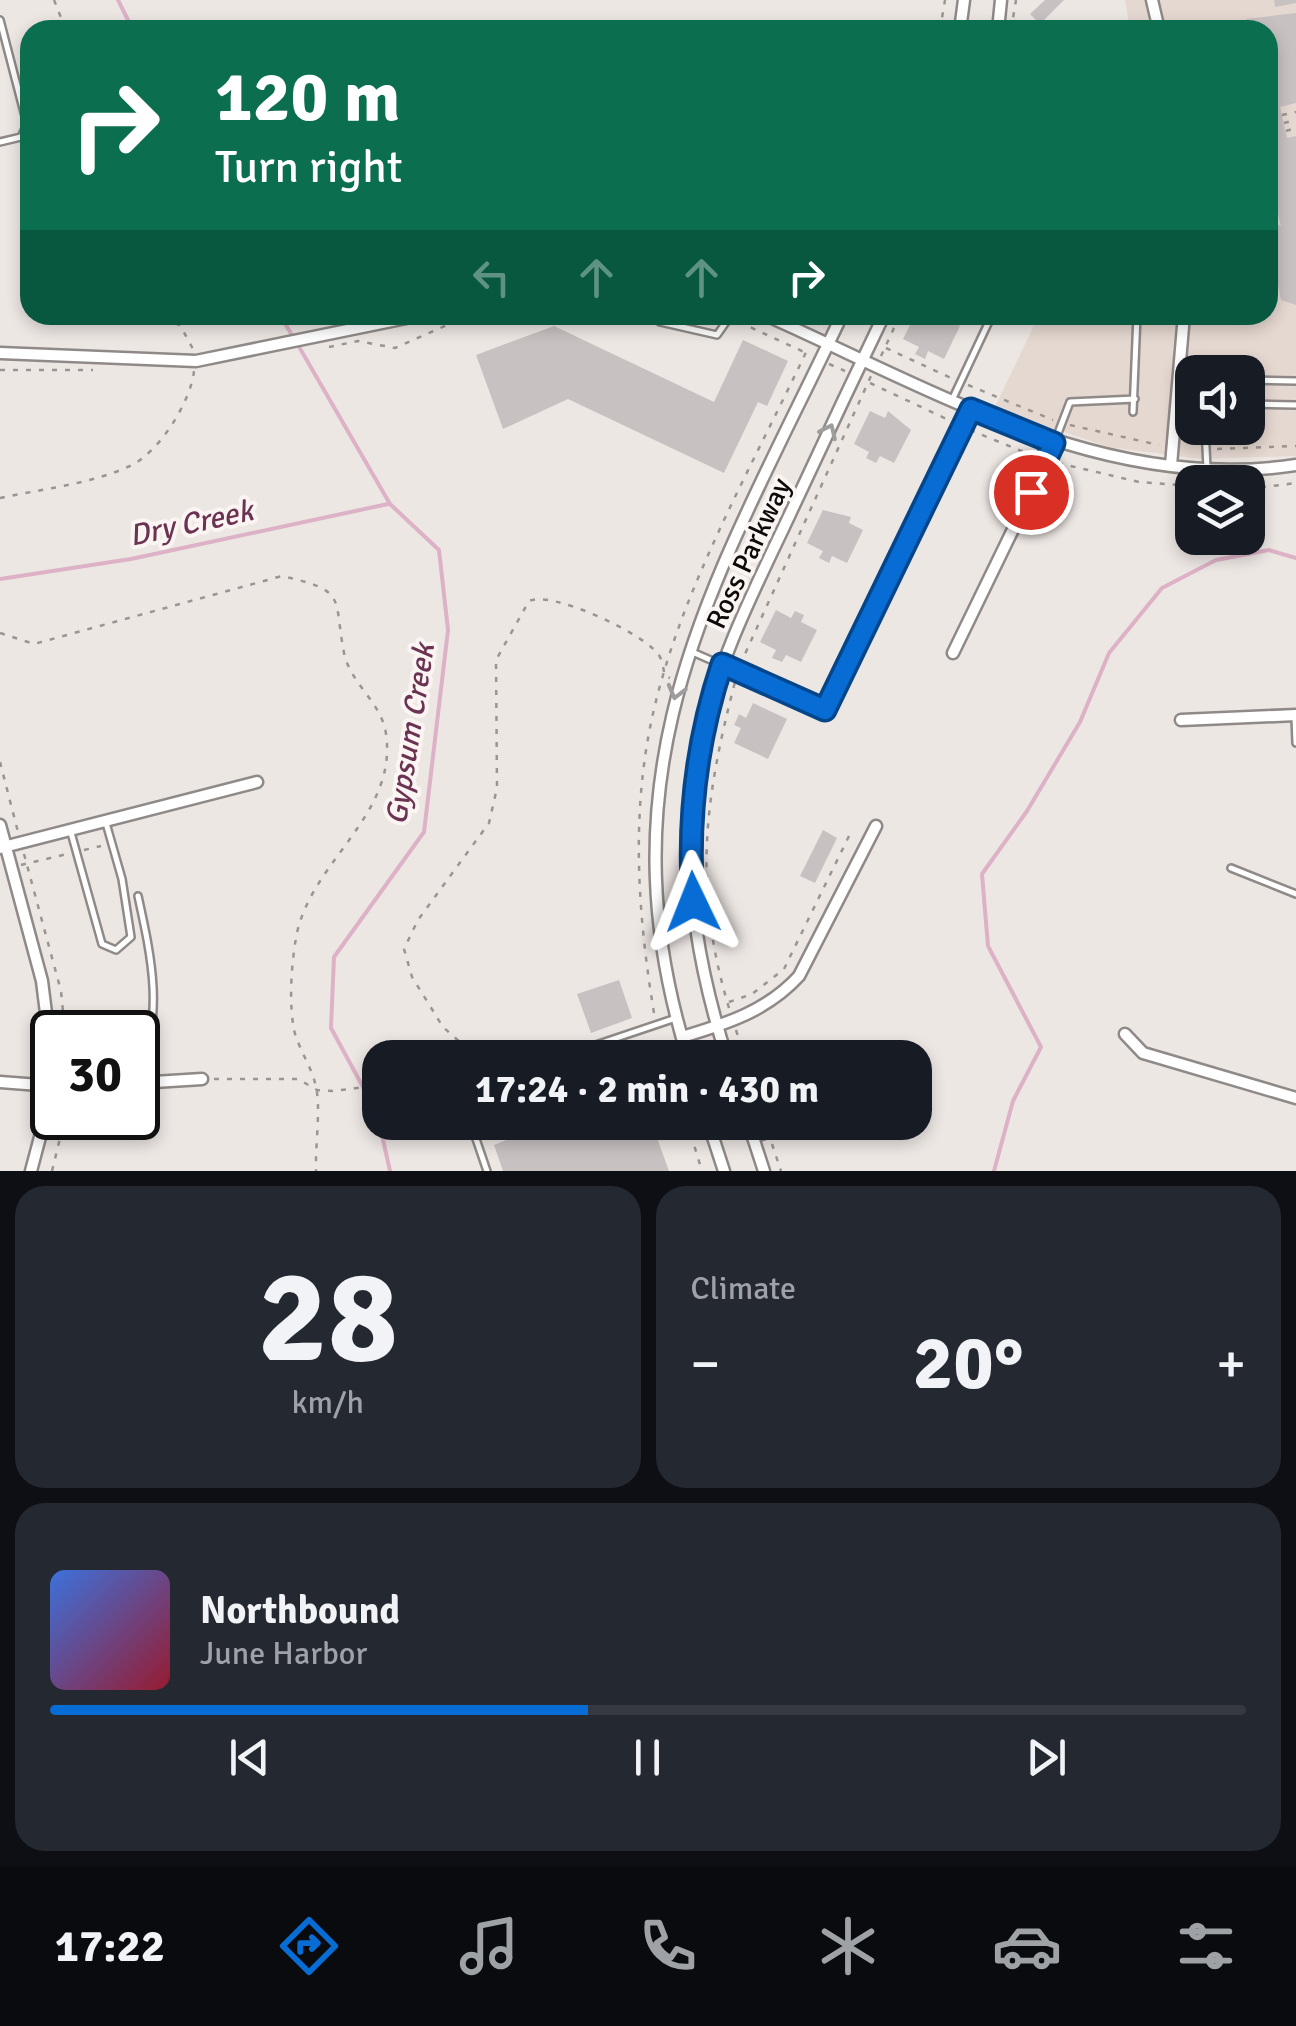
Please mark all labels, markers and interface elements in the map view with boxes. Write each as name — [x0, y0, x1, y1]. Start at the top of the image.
text: 120 m — [215, 54, 400, 140]
icon: right — [50, 60, 180, 190]
text: Turn right — [215, 140, 403, 195]
icon: left — [464, 250, 519, 305]
icon: ahead — [569, 250, 624, 305]
icon: ahead — [674, 250, 729, 305]
icon: right — [779, 250, 834, 305]
map controls — [1175, 355, 1265, 555]
button: sound — [1175, 355, 1265, 445]
one-way arrow — [816, 423, 836, 441]
pin — [989, 450, 1074, 535]
icon: arrive — [1004, 465, 1059, 520]
button: layers — [1175, 465, 1265, 555]
street label: Ross Parkway — [699, 473, 799, 634]
water label: Dry Creek — [126, 492, 259, 555]
water label: Gypsum Creek — [378, 638, 444, 827]
one-way arrow — [666, 683, 687, 700]
position arrow — [641, 850, 745, 954]
speed limit sign: 30 — [30, 1010, 160, 1140]
text: 17:24 · 2 min · 430 m — [475, 1066, 819, 1113]
text: 28 — [258, 1238, 398, 1398]
text: Climate — [691, 1269, 796, 1308]
text: 20° — [913, 1317, 1024, 1410]
text: − — [691, 1330, 720, 1398]
text: + — [1216, 1330, 1246, 1398]
text: km/h — [292, 1383, 364, 1422]
text: Northbound — [200, 1587, 400, 1634]
text: June Harbor — [200, 1634, 367, 1673]
icon: previous — [222, 1730, 277, 1785]
icon: pause — [620, 1730, 675, 1785]
icon: next — [1019, 1730, 1074, 1785]
icon: directions — [274, 1911, 344, 1981]
icon: music — [454, 1911, 524, 1981]
icon: phone — [633, 1911, 703, 1981]
icon: climate — [813, 1911, 883, 1981]
icon: car — [992, 1911, 1062, 1981]
icon: filters — [1171, 1911, 1241, 1981]
text: 17:22 — [55, 1919, 165, 1974]

